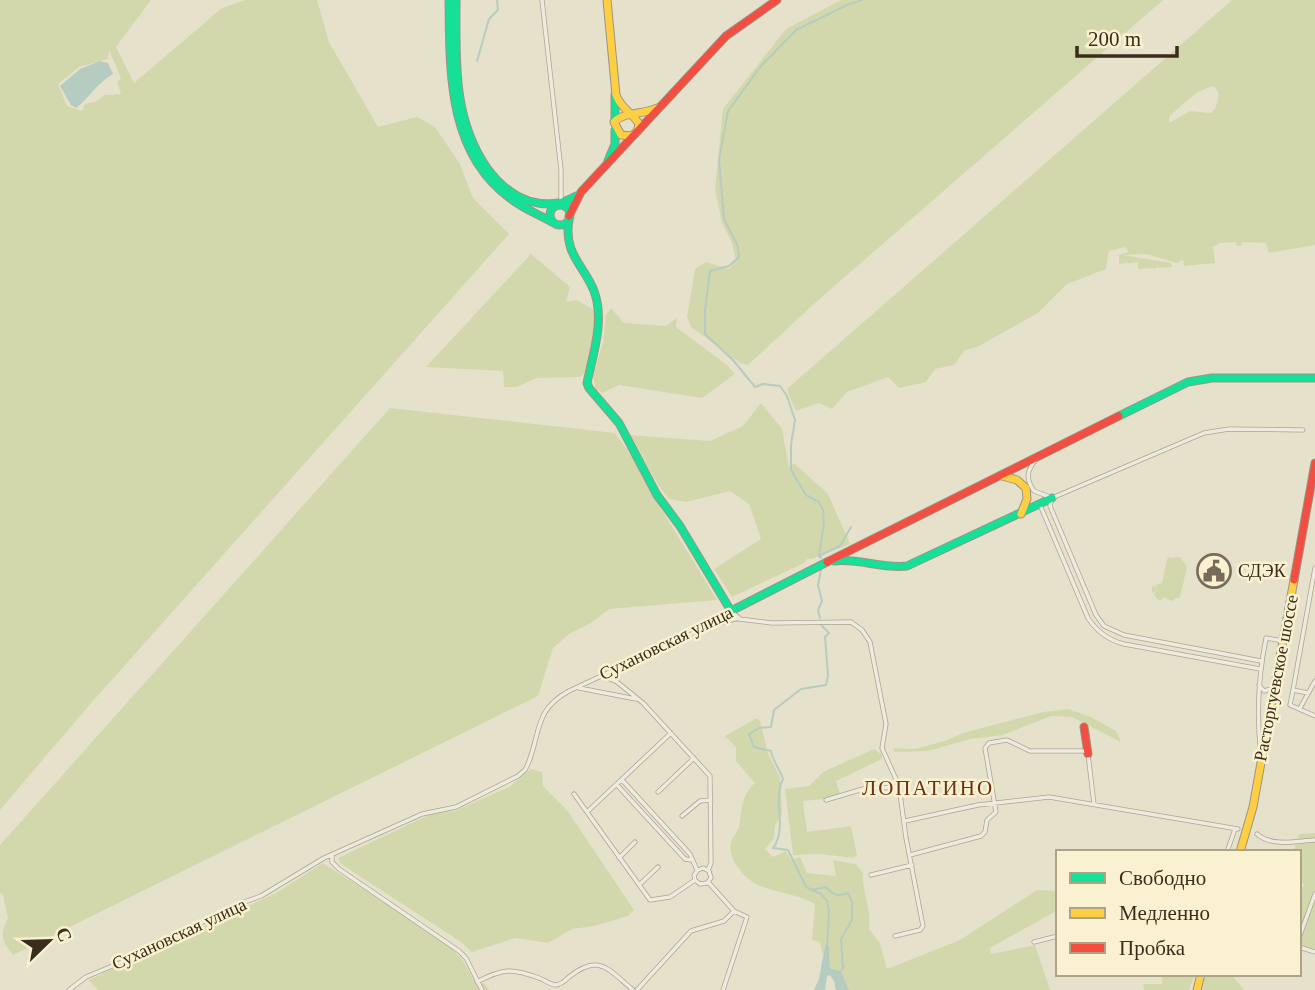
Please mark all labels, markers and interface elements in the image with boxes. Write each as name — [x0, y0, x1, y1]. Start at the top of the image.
scale bar — [1077, 14, 1177, 58]
text: 200 m — [1088, 27, 1141, 51]
public building icon: СДЭК — [1195, 552, 1233, 590]
place label: СДЭК — [1238, 561, 1287, 581]
street label: Расторгуевское шоссе — [1250, 593, 1302, 763]
street label: Сухановская улица — [596, 602, 736, 684]
district label: ЛОПАТИНО — [862, 776, 994, 800]
legend — [1056, 850, 1301, 976]
text: Свободно — [1119, 866, 1206, 890]
street label: Сухановская улица — [109, 894, 249, 974]
text: Медленно — [1119, 901, 1210, 925]
north arrow — [14, 906, 84, 976]
text: С — [52, 924, 77, 945]
text: Пробка — [1119, 936, 1186, 960]

